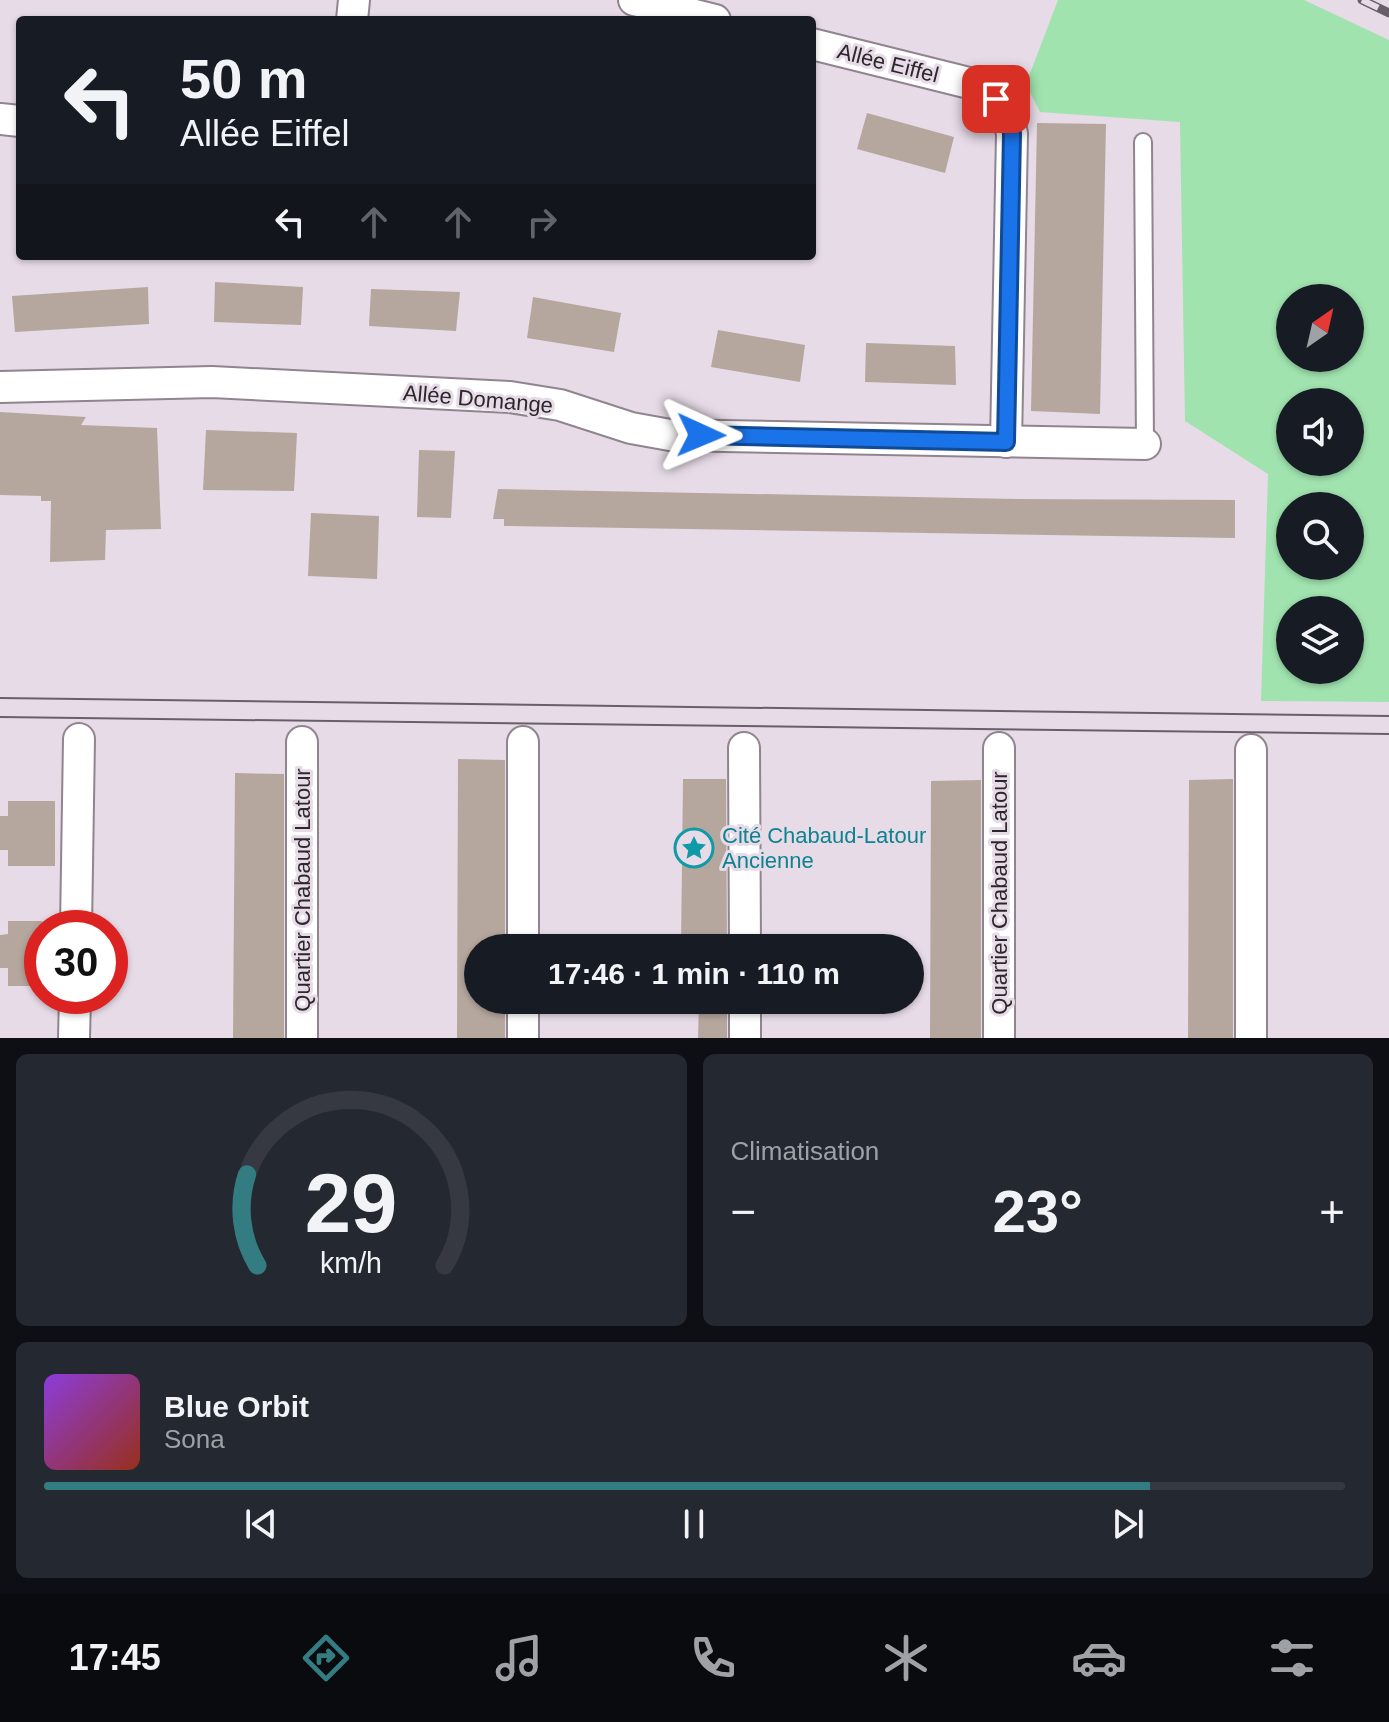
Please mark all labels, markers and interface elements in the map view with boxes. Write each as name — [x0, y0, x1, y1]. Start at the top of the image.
street label: Allée Eiffel — [835, 38, 941, 88]
text: 50 m — [180, 47, 308, 110]
icon: left — [48, 48, 152, 152]
pin — [962, 65, 1030, 133]
icon: arrive — [974, 77, 1018, 121]
text: Allée Eiffel — [180, 113, 349, 154]
icon: left — [268, 200, 312, 244]
icon: ahead — [352, 200, 396, 244]
icon: ahead — [436, 200, 480, 244]
icon: right — [520, 200, 564, 244]
north arrow — [1276, 284, 1364, 372]
map controls — [1276, 284, 1364, 684]
street label: Allée Domange — [402, 380, 554, 418]
button: sound — [1276, 388, 1364, 476]
position arrow — [659, 393, 743, 477]
button: search — [1276, 492, 1364, 580]
button: layers — [1276, 596, 1364, 684]
street label: Quartier Chabaud Latour — [290, 768, 315, 1012]
street label: Quartier Chabaud Latour — [987, 771, 1012, 1015]
place label: Cité Chabaud-Latour Ancienne — [722, 823, 926, 873]
place icon: Cité Chabaud-Latour Ancienne — [673, 827, 715, 869]
speed limit sign: 30 — [24, 910, 128, 1014]
text: 17:46 · 1 min · 110 m — [548, 957, 840, 990]
text: Climatisation — [731, 1136, 879, 1166]
text: 29 — [305, 1157, 398, 1250]
text: 23° — [992, 1178, 1083, 1245]
text: − — [731, 1187, 756, 1236]
text: + — [1319, 1187, 1345, 1236]
text: km/h — [320, 1247, 382, 1279]
text: Blue Orbit — [164, 1390, 309, 1423]
text: Sona — [164, 1424, 225, 1454]
icon: previous — [239, 1502, 283, 1546]
icon: pause — [672, 1502, 716, 1546]
icon: next — [1106, 1502, 1150, 1546]
icon: directions — [298, 1630, 354, 1686]
icon: music — [491, 1630, 547, 1686]
icon: phone — [685, 1630, 741, 1686]
icon: climate — [878, 1630, 934, 1686]
icon: car — [1071, 1630, 1127, 1686]
icon: filters — [1264, 1630, 1320, 1686]
text: 17:45 — [69, 1637, 161, 1678]

